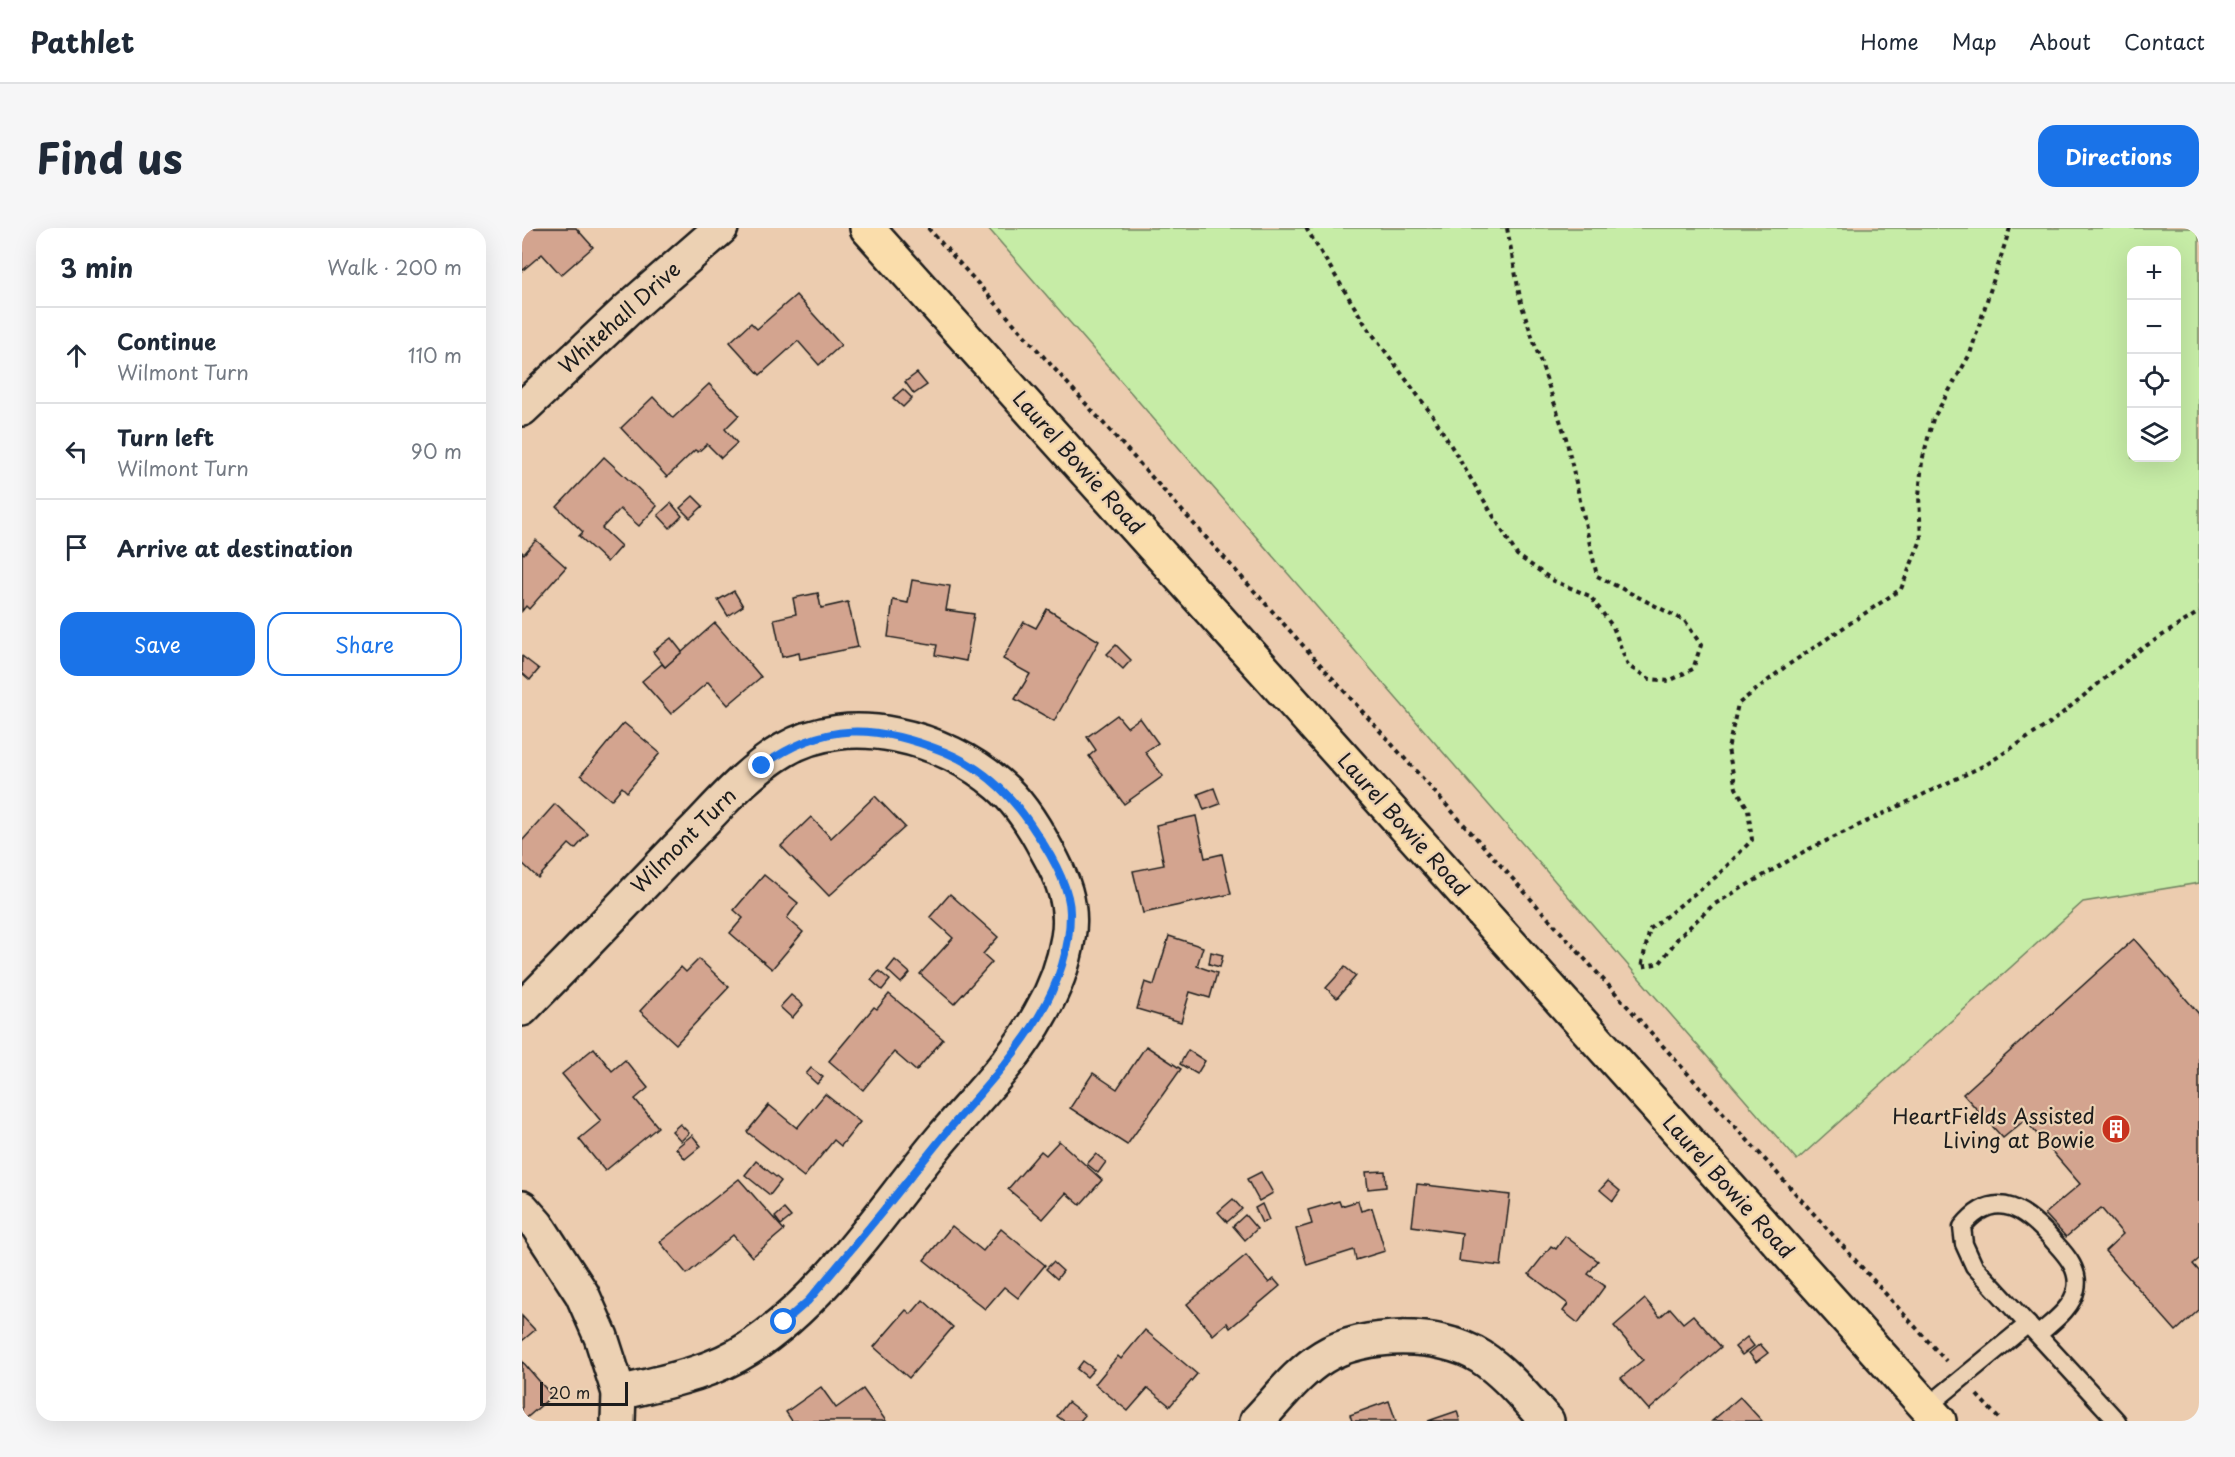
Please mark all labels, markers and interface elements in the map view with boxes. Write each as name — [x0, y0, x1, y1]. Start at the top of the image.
text: Pathlet — [30, 20, 134, 63]
text: Home — [1860, 25, 1919, 57]
text: Map — [1952, 25, 1997, 57]
text: About — [2030, 25, 2091, 57]
text: Contact — [2124, 25, 2205, 57]
text: Find us — [36, 125, 183, 188]
button: Directions — [2038, 125, 2199, 187]
map controls — [2127, 246, 2181, 462]
button: + — [2127, 246, 2181, 300]
text: 3 min — [60, 248, 133, 287]
text: Walk · 200 m — [327, 252, 462, 282]
street label: Whitehall Drive — [550, 253, 687, 380]
button: − — [2127, 300, 2181, 354]
text: Continue — [117, 324, 216, 357]
icon: ahead — [60, 339, 93, 372]
text: 110 m — [408, 340, 462, 370]
button: locate — [2127, 354, 2181, 408]
text: Wilmont Turn — [117, 357, 249, 387]
street label: Laurel Bowie Road — [1006, 383, 1153, 541]
button: layers — [2127, 408, 2181, 462]
text: Turn left — [117, 420, 214, 453]
icon: left — [60, 435, 93, 468]
text: 90 m — [411, 436, 462, 466]
text: Wilmont Turn — [117, 453, 249, 483]
icon: arrive — [60, 531, 93, 564]
text: Arrive at destination — [117, 531, 353, 564]
button: Save — [60, 612, 255, 676]
button: Share — [267, 612, 462, 676]
street label: Laurel Bowie Road — [1331, 745, 1478, 903]
route end — [748, 752, 774, 778]
street label: Wilmont Turn — [622, 779, 743, 900]
place label: HeartFields Assisted Living at Bowie — [1892, 1099, 2095, 1155]
street label: Laurel Bowie Road — [1656, 1107, 1803, 1265]
building icon: HeartFields Assisted Living at Bowie — [2100, 1113, 2132, 1145]
route start — [770, 1308, 796, 1334]
scale bar — [540, 1379, 628, 1406]
text: 20 m — [549, 1380, 590, 1404]

